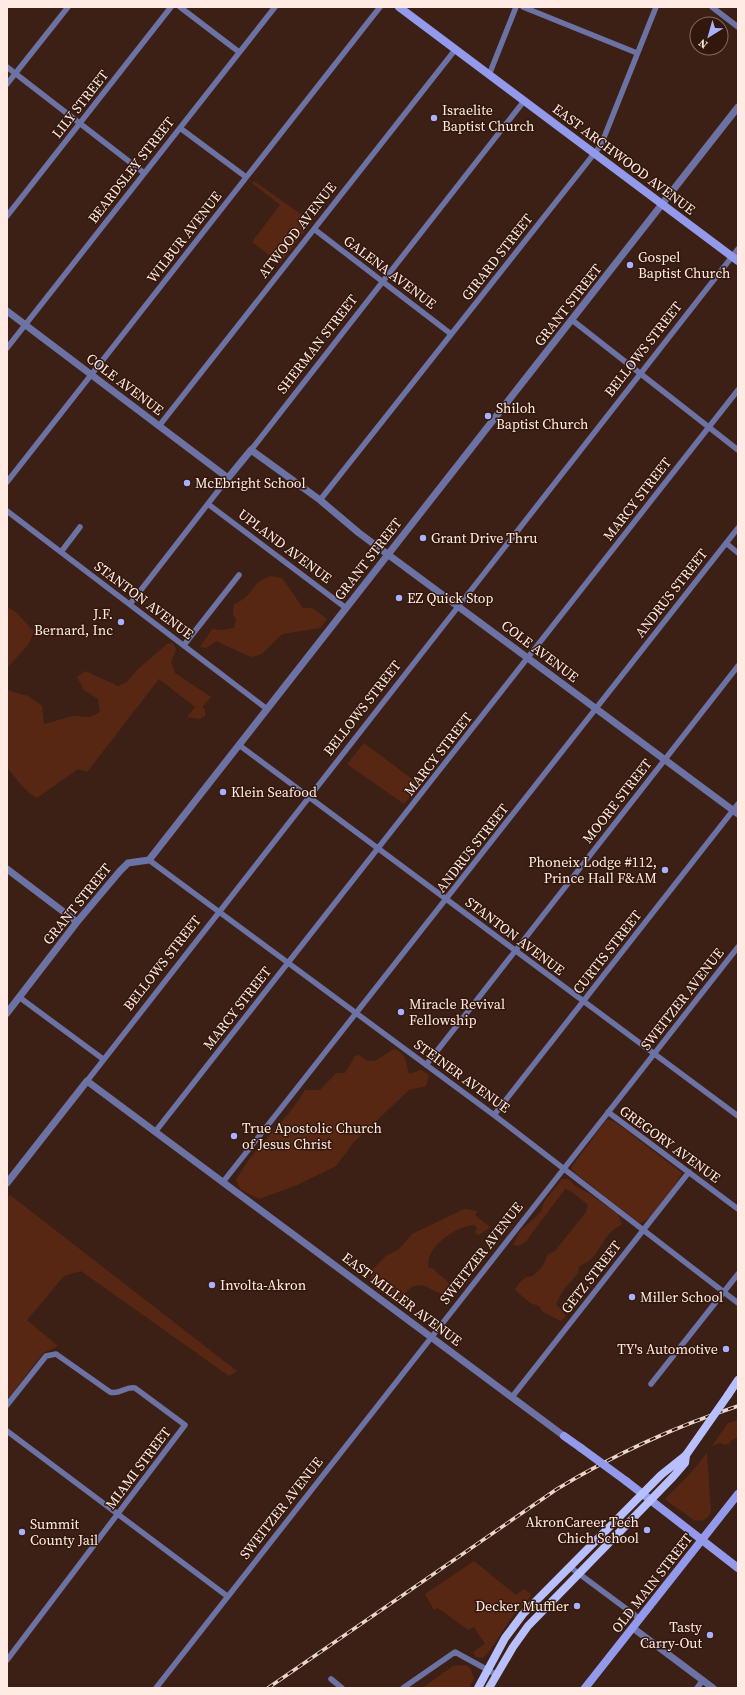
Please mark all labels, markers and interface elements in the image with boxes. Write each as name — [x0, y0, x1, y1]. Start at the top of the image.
north arrow — [689, 16, 729, 56]
text: N — [696, 35, 711, 52]
street label: LILY STREET — [47, 65, 113, 142]
street label: EAST ARCHWOOD AVENUE — [549, 99, 699, 219]
place label: Israelite Baptist Church — [442, 100, 535, 136]
street label: BEARDSLEY STREET — [83, 112, 179, 227]
marker: Israelite Baptist Church — [429, 113, 439, 123]
street label: ATWOOD AVENUE — [253, 178, 341, 282]
street label: WILBUR AVENUE — [142, 187, 226, 287]
street label: GIRARD STREET — [457, 209, 538, 305]
street label: GALENA AVENUE — [340, 231, 440, 313]
place label: Gospel Baptist Church — [638, 247, 731, 283]
street label: GRANT STREET — [529, 259, 607, 350]
marker: Gospel Baptist Church — [625, 260, 635, 270]
street label: SHERMAN STREET — [272, 290, 362, 398]
street label: BELLOWS STREET — [599, 297, 687, 401]
street label: COLE AVENUE — [82, 348, 168, 420]
place label: Shiloh Baptist Church — [496, 398, 589, 434]
marker: Shiloh Baptist Church — [483, 411, 493, 421]
street label: MARCY STREET — [598, 453, 676, 545]
place label: McEbright School — [195, 473, 306, 493]
marker: McEbright School — [182, 478, 192, 488]
street label: UPLAND AVENUE — [234, 504, 336, 588]
street label: GRANT STREET — [329, 513, 407, 604]
place label: Grant Drive Thru — [431, 528, 537, 548]
marker: Grant Drive Thru — [418, 533, 428, 543]
street label: ANDRUS STREET — [630, 544, 712, 642]
street label: STANTON AVENUE — [90, 556, 198, 644]
place label: EZ Quick Stop — [407, 588, 494, 608]
marker: EZ Quick Stop — [394, 593, 404, 603]
place label: J.F. Bernard, Inc — [34, 604, 113, 640]
street label: COLE AVENUE — [497, 615, 583, 687]
marker: J.F. Bernard, Inc — [116, 617, 126, 627]
street label: BELLOWS STREET — [318, 656, 406, 760]
street label: MARCY STREET — [399, 708, 477, 800]
street label: MOORE STREET — [578, 754, 657, 848]
place label: Klein Seafood — [231, 782, 317, 802]
marker: Klein Seafood — [218, 787, 228, 797]
street label: ANDRUS STREET — [431, 799, 513, 897]
place label: Phoneix Lodge #112, Prince Hall F&AM — [528, 852, 657, 888]
street label: GRANT STREET — [38, 859, 116, 949]
marker: Phoneix Lodge #112, Prince Hall F&AM — [660, 865, 670, 875]
street label: STANTON AVENUE — [461, 892, 569, 980]
street label: CURTIS STREET — [568, 906, 646, 998]
street label: BELLOWS STREET — [118, 911, 206, 1015]
street label: SWEITZER AVENUE — [636, 944, 728, 1054]
street label: MARCY STREET — [198, 962, 276, 1054]
place label: Miracle Revival Fellowship — [409, 994, 505, 1030]
marker: Miracle Revival Fellowship — [396, 1007, 406, 1017]
street label: STEINER AVENUE — [410, 1034, 514, 1118]
street label: GREGORY AVENUE — [615, 1101, 725, 1187]
place label: True Apostolic Church of Jesus Christ — [242, 1118, 382, 1154]
marker: True Apostolic Church of Jesus Christ — [229, 1131, 239, 1141]
street label: SWEITZER AVENUE — [435, 1198, 527, 1308]
street label: GETZ STREET — [556, 1236, 626, 1318]
street label: EAST MILLER AVENUE — [338, 1247, 466, 1351]
place label: Involta-Akron — [220, 1275, 307, 1295]
marker: Involta-Akron — [207, 1280, 217, 1290]
place label: Miller School — [640, 1287, 723, 1307]
marker: Miller School — [627, 1292, 637, 1302]
place label: TY's Automotive — [617, 1339, 718, 1359]
marker: TY's Automotive — [721, 1344, 731, 1354]
street label: MIAMI STREET — [101, 1422, 176, 1513]
street label: SWEITZER AVENUE — [235, 1453, 327, 1563]
place label: AkronCareer Tech Chich School — [526, 1512, 639, 1548]
place label: Summit County Jail — [30, 1514, 98, 1550]
marker: AkronCareer Tech Chich School — [642, 1525, 652, 1535]
marker: Summit County Jail — [17, 1527, 27, 1537]
street label: OLD MAIN STREET — [607, 1529, 698, 1637]
place label: Decker Muffler — [475, 1596, 569, 1616]
marker: Decker Muffler — [572, 1601, 582, 1611]
place label: Tasty Carry-Out — [640, 1617, 703, 1653]
marker: Tasty Carry-Out — [705, 1630, 715, 1640]

